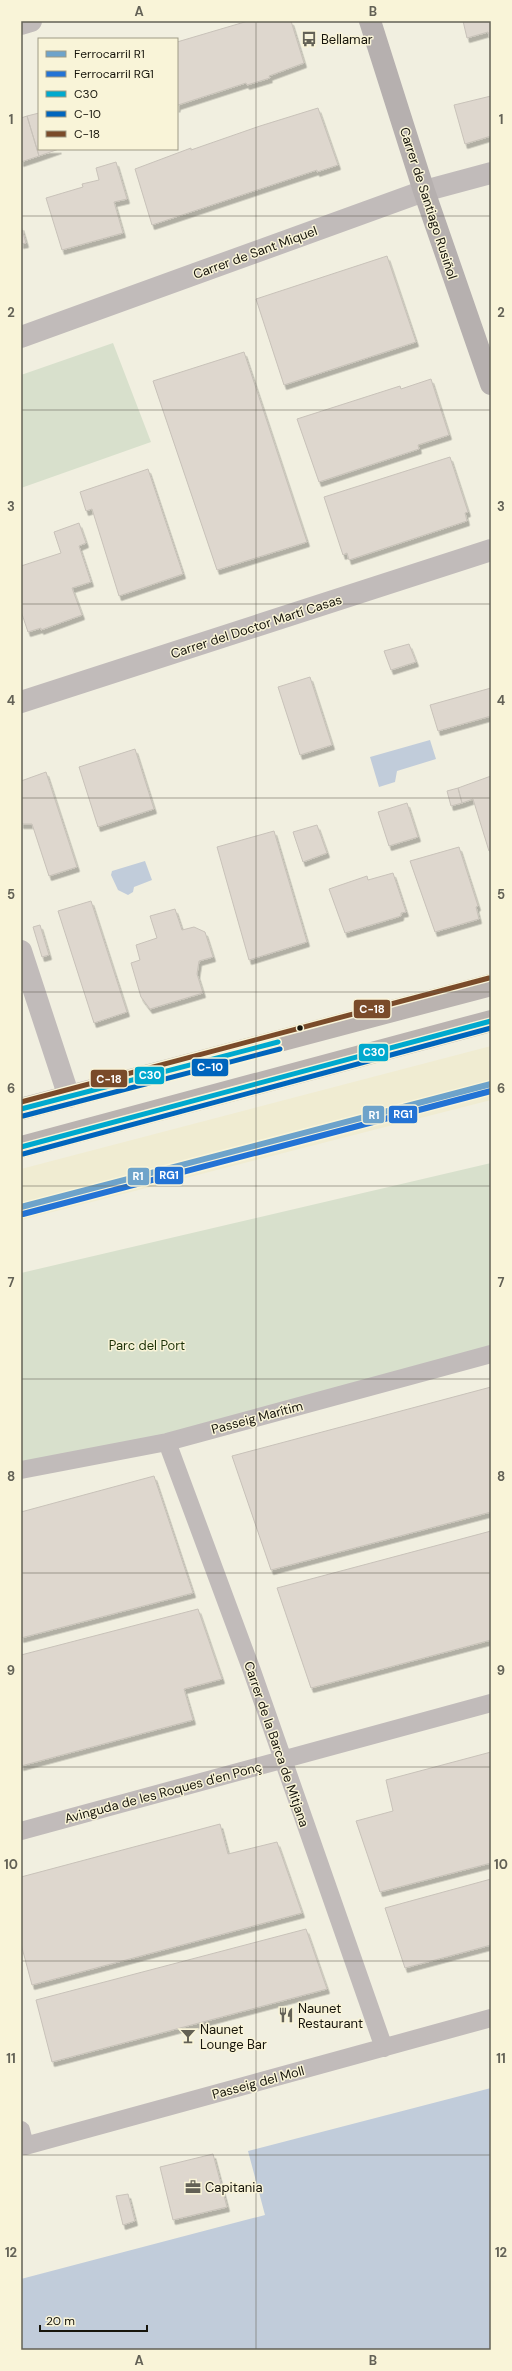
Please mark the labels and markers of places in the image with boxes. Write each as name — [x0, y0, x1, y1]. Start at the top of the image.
bus stop icon: Bellamar — [300, 30, 318, 48]
place label: Bellamar — [321, 31, 373, 48]
unlabelled marker — [295, 1023, 305, 1033]
place label: Naunet Restaurant — [298, 2000, 363, 2032]
restaurant icon: Naunet Restaurant — [277, 2006, 295, 2024]
place label: Naunet Lounge Bar — [200, 2021, 267, 2053]
bar icon: Naunet Lounge Bar — [179, 2027, 197, 2045]
office icon: Capitania — [184, 2178, 202, 2196]
place label: Capitania — [205, 2179, 262, 2196]

